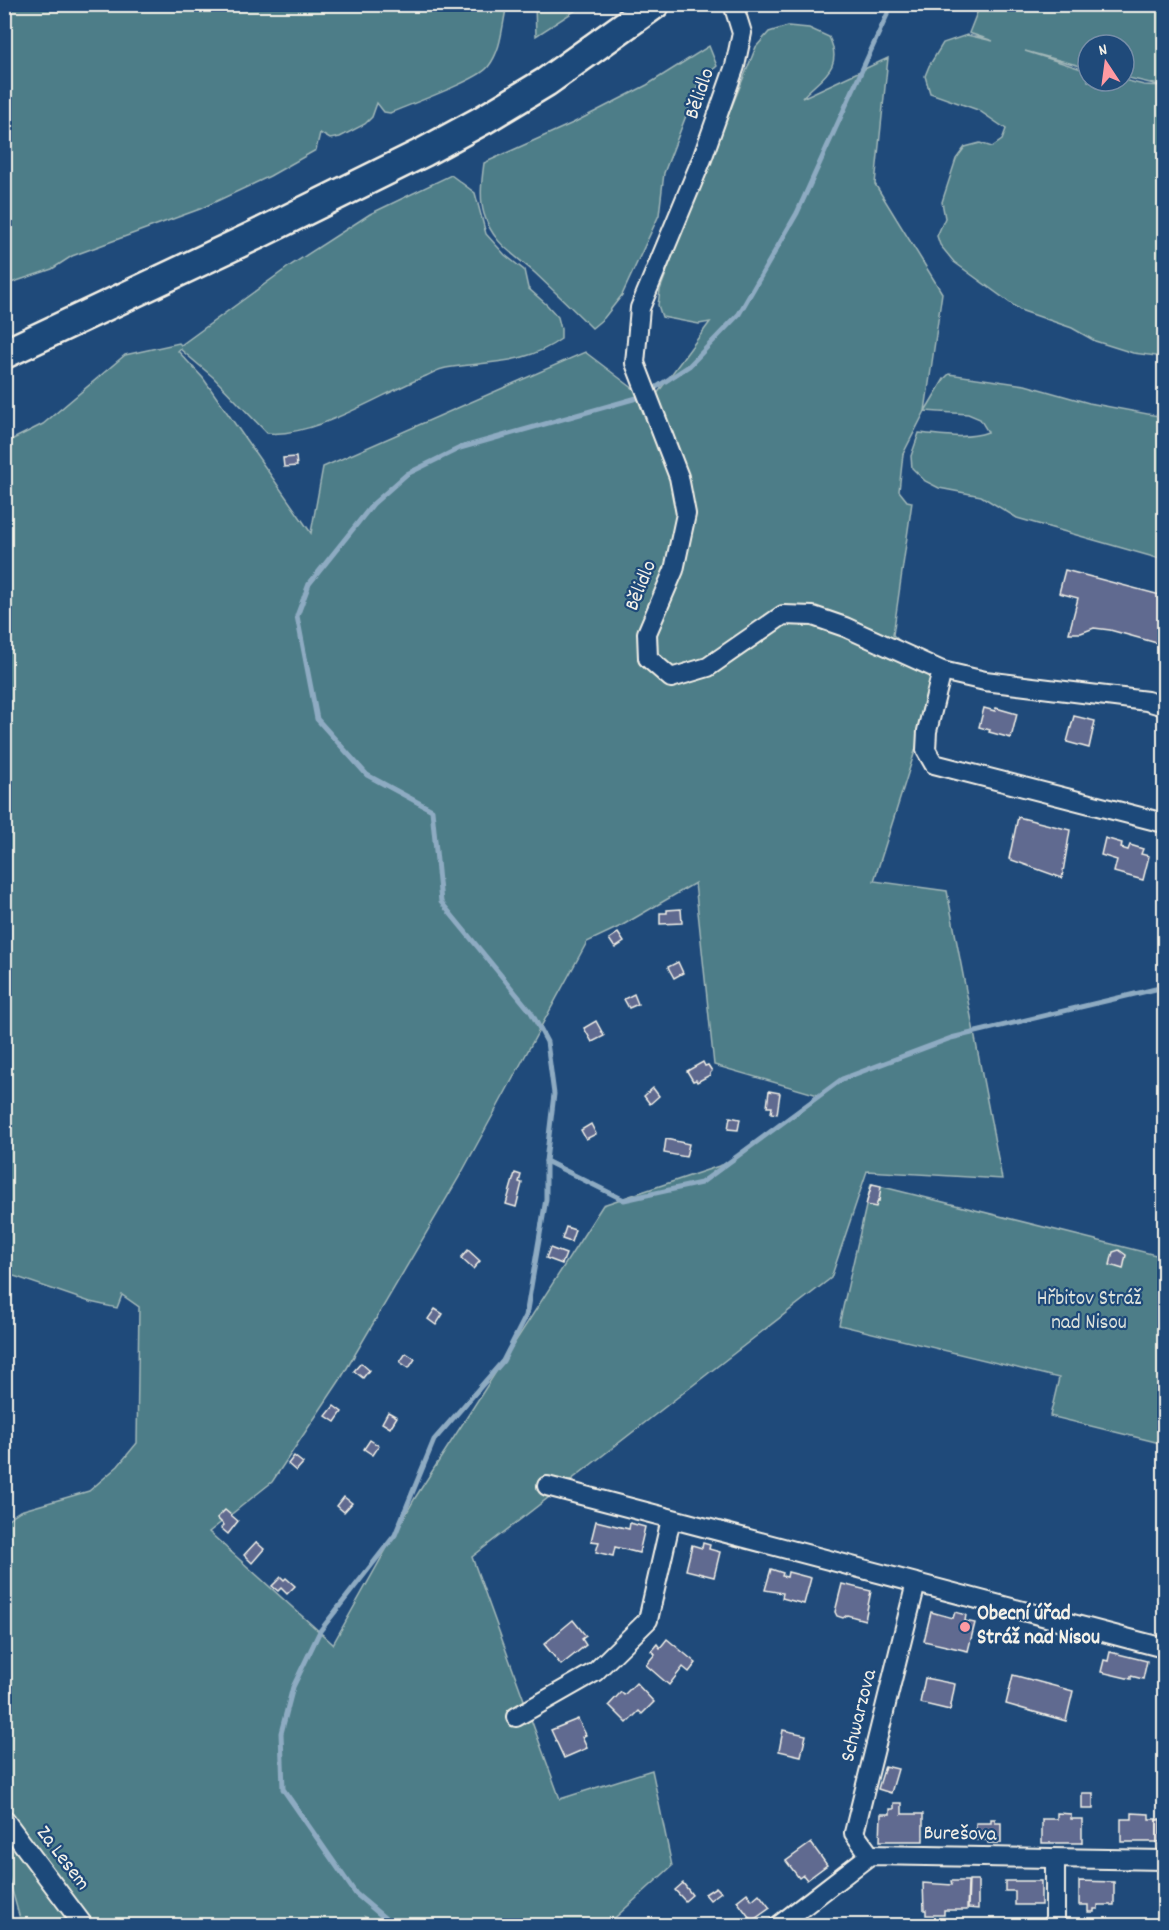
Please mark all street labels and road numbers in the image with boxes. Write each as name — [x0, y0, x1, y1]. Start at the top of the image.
street label: Bělidlo — [678, 65, 724, 123]
street label: Bělidlo — [618, 556, 666, 616]
street label: Schwarzova — [834, 1665, 886, 1765]
street label: Burešova — [923, 1819, 998, 1851]
street label: Za Lesem — [28, 1820, 96, 1898]

